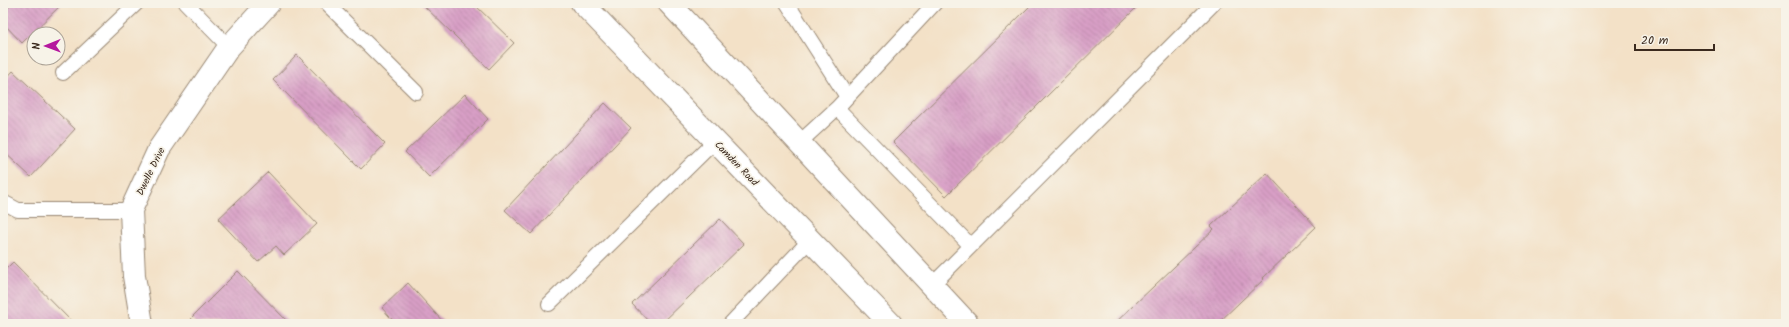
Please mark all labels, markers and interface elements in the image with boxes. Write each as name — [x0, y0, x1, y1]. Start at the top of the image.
north arrow — [26, 26, 66, 66]
scale bar — [1635, 26, 1714, 52]
text: 20 m — [1641, 31, 1669, 50]
text: N — [28, 42, 46, 50]
street label: Camden Road — [711, 137, 763, 191]
street label: Dwelle Drive — [132, 144, 170, 198]

